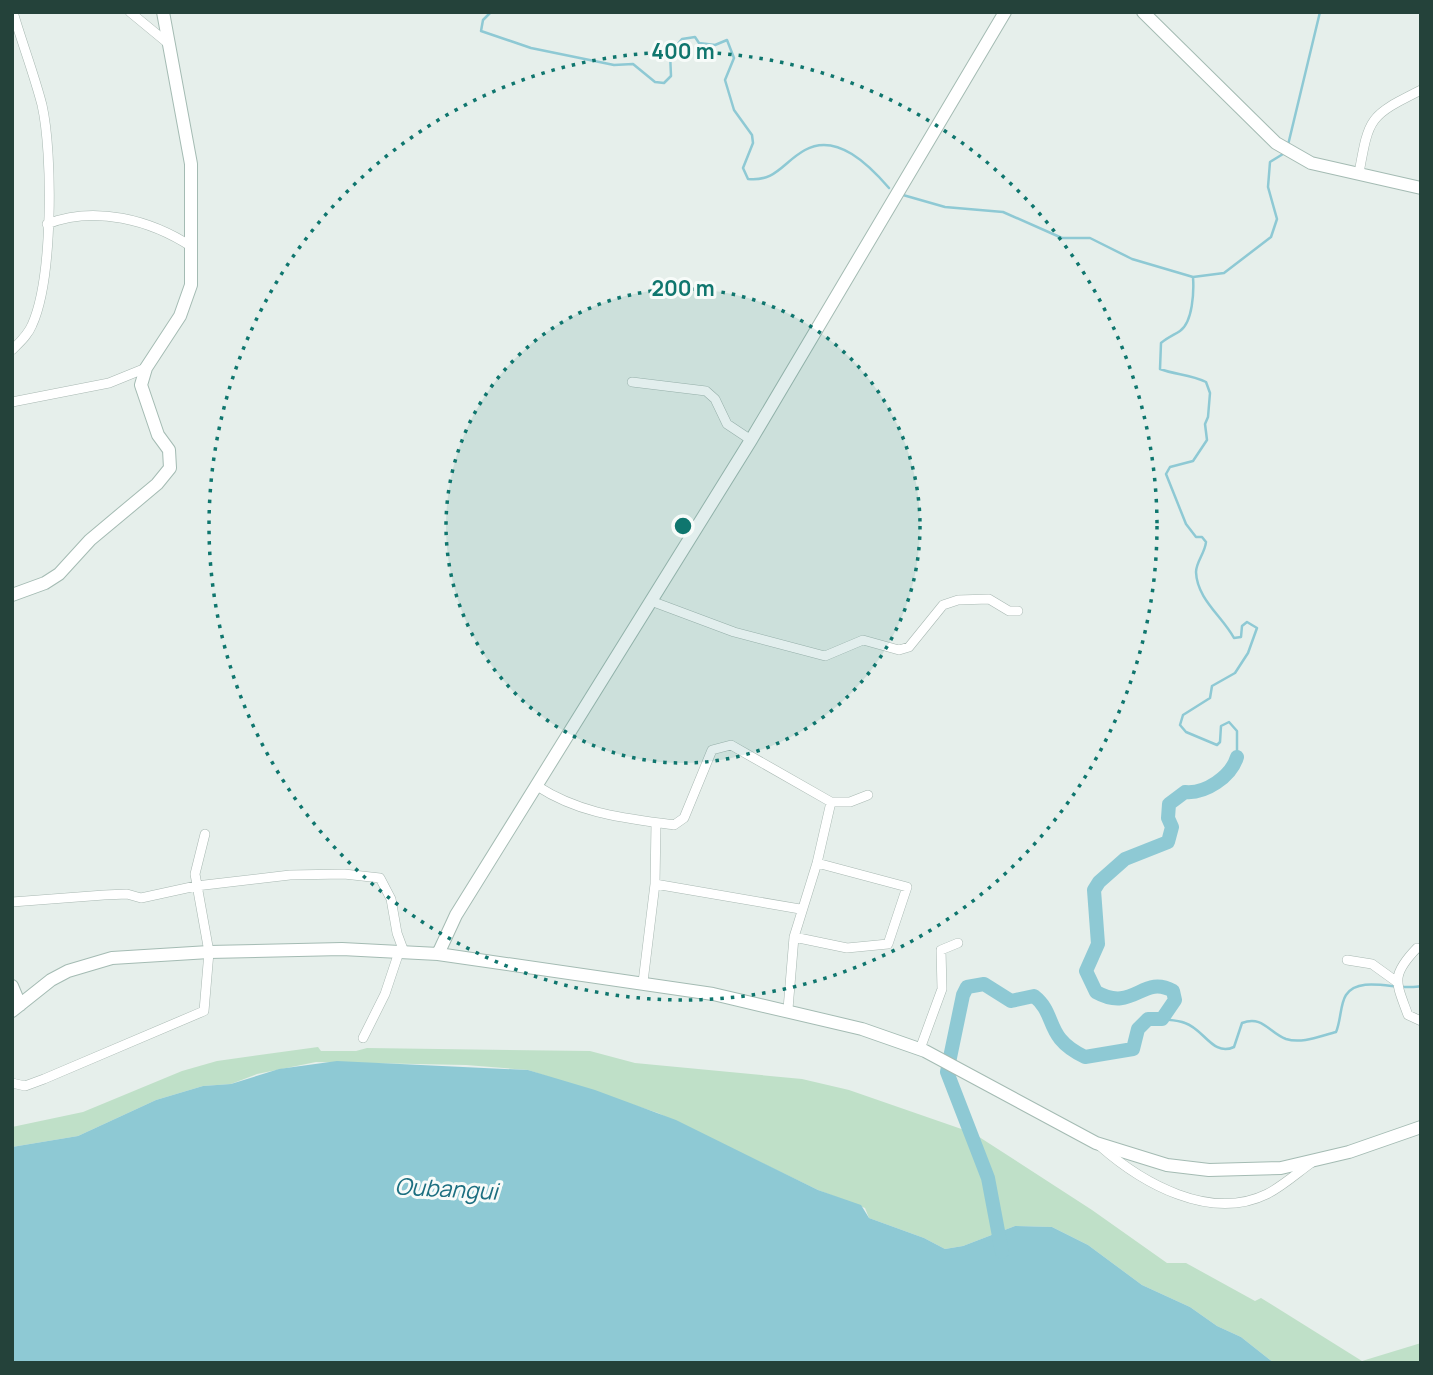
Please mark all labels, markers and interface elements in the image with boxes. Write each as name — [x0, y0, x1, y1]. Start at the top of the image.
text: 400 m — [651, 37, 715, 65]
text: 200 m — [651, 274, 715, 302]
centre of rings — [671, 514, 695, 538]
water label: Oubangui — [394, 1169, 501, 1207]

